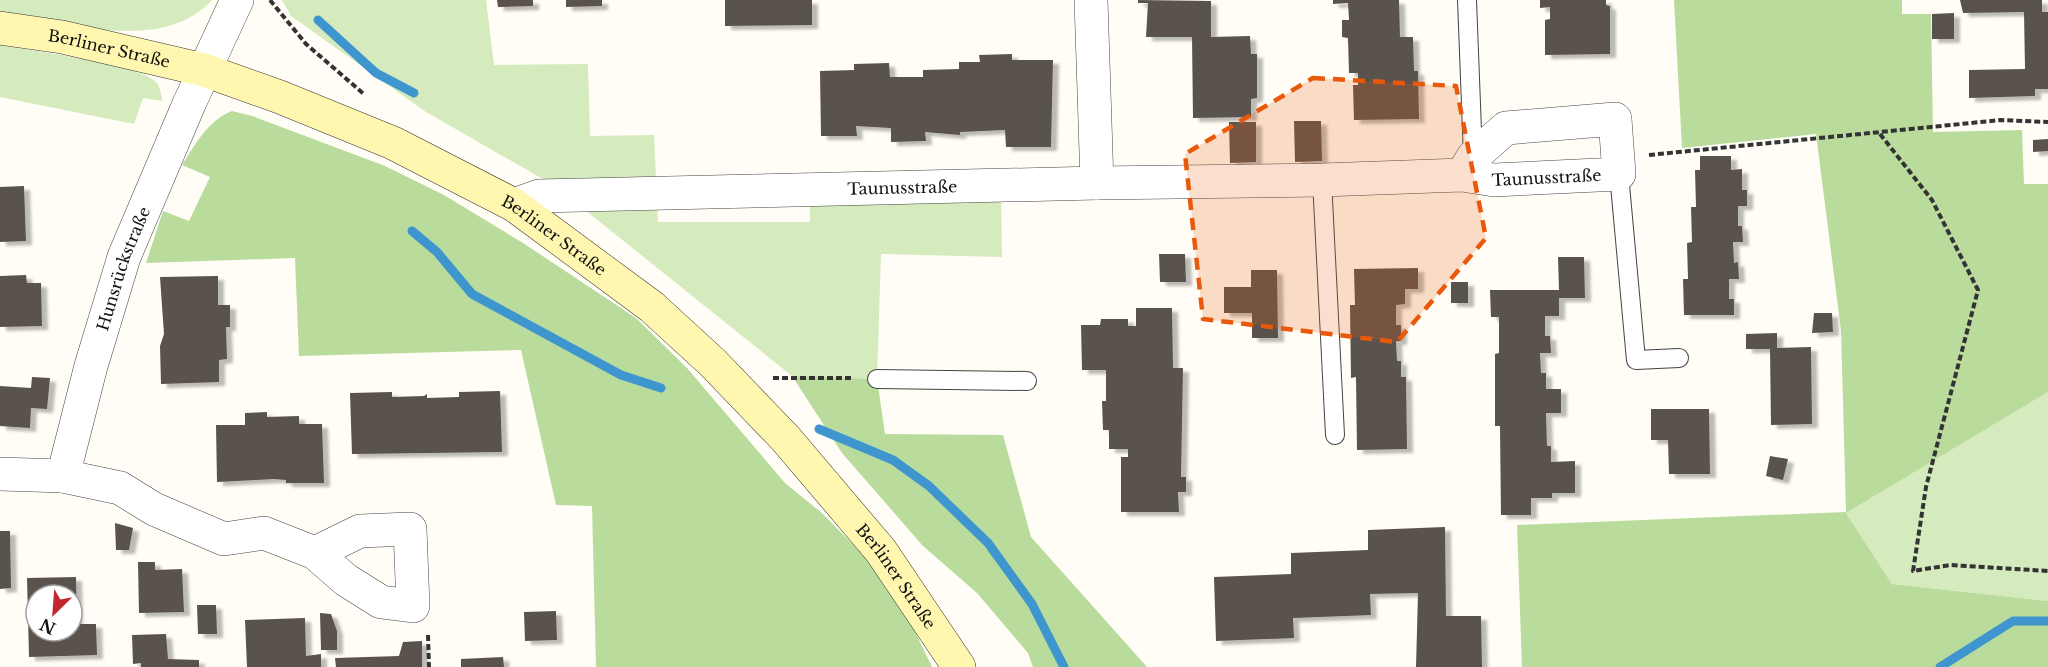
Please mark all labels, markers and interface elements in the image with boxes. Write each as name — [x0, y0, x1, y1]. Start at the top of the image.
street label: Berliner Straße — [47, 25, 172, 72]
street label: Taunusstraße — [1491, 165, 1602, 190]
street label: Taunusstraße — [847, 176, 957, 199]
street label: Berliner Straße — [498, 190, 610, 280]
street label: Hunsrückstraße — [92, 204, 154, 333]
street label: Berliner Straße — [852, 519, 940, 633]
north arrow — [24, 583, 84, 643]
text: N — [37, 614, 59, 639]

